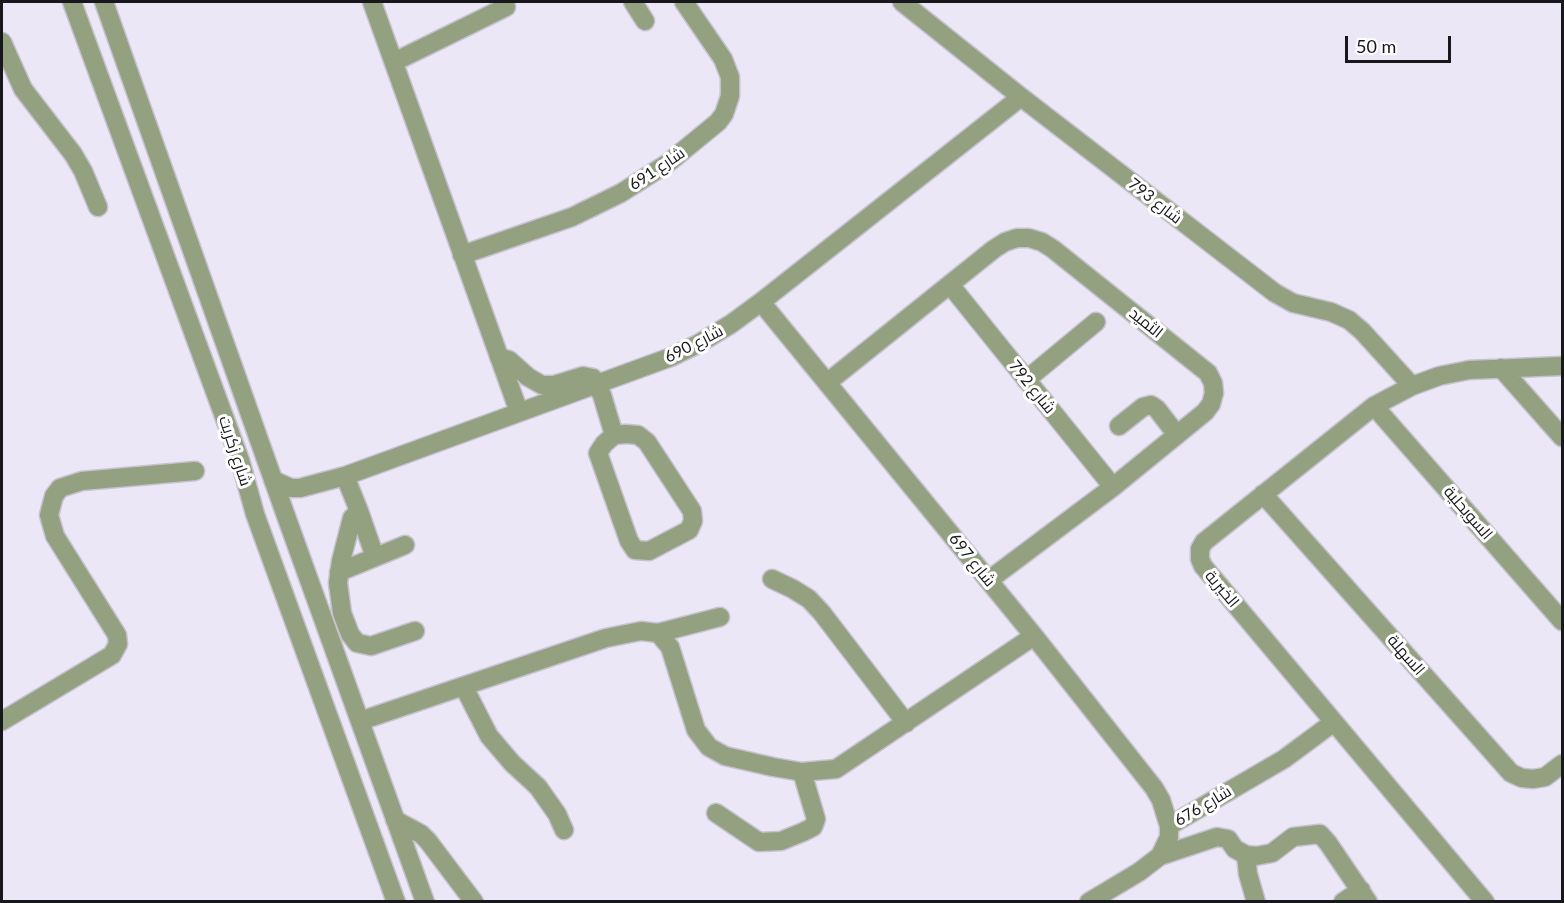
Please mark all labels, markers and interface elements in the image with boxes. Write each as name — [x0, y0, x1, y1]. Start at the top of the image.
scale bar — [1348, 24, 1454, 62]
text: 50 m — [1356, 35, 1396, 57]
street label: شارع 691 — [626, 143, 688, 195]
street label: شارع 793 — [1124, 174, 1186, 228]
street label: الثميد — [1125, 304, 1167, 342]
street label: شارع 690 — [662, 321, 726, 367]
street label: شارع 792 — [1005, 357, 1059, 417]
street label: شارع زكريت — [215, 413, 255, 489]
street label: السويحلية — [1440, 482, 1496, 544]
street label: شارع 697 — [945, 530, 999, 590]
street label: الخيرية — [1201, 566, 1243, 612]
street label: السهلة — [1383, 631, 1429, 679]
street label: شارع 676 — [1171, 782, 1235, 830]

